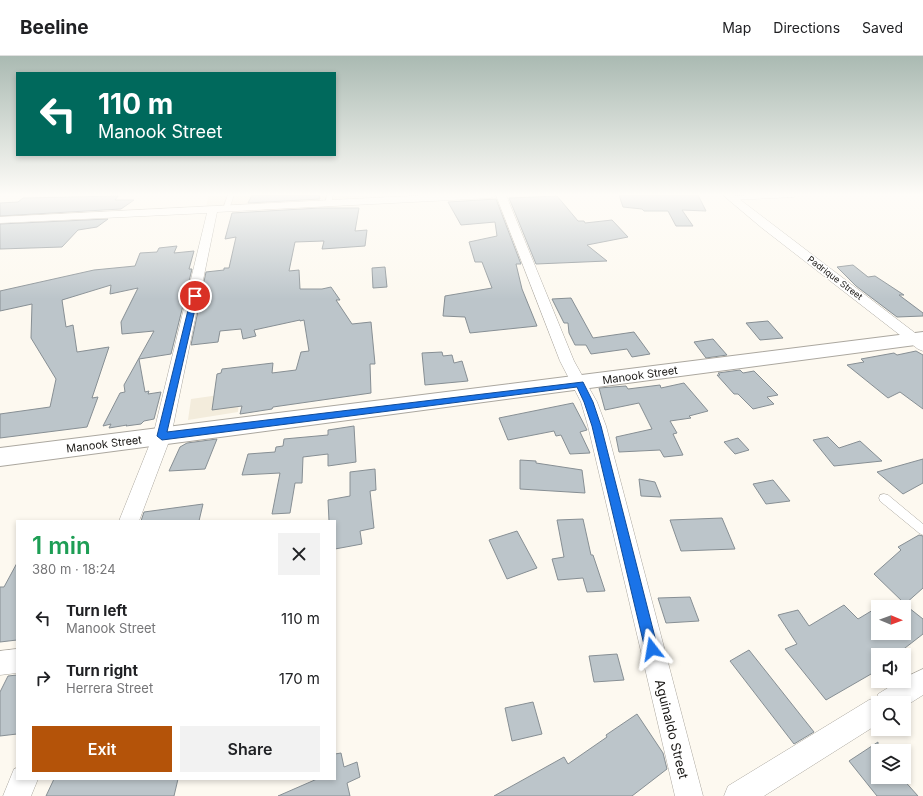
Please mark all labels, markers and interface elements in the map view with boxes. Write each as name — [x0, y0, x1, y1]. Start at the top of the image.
text: Beeline — [20, 16, 89, 39]
text: Map — [722, 19, 751, 36]
text: Directions — [773, 19, 840, 36]
text: Saved — [862, 19, 903, 36]
text: 110 m — [98, 87, 173, 121]
icon: left — [32, 88, 84, 140]
text: Manook Street — [98, 121, 222, 142]
street label: Padrique Street — [806, 253, 865, 302]
pin — [178, 279, 212, 313]
icon: arrive — [184, 285, 206, 307]
street label: Manook Street — [601, 363, 679, 387]
street label: Manook Street — [65, 432, 143, 456]
text: 1 min — [32, 531, 91, 560]
button: close — [278, 533, 320, 575]
text: 380 m · 18:24 — [32, 561, 116, 577]
north arrow — [871, 600, 911, 640]
map controls — [871, 600, 911, 784]
text: Turn left — [66, 601, 127, 620]
icon: left — [32, 607, 54, 629]
text: 110 m — [281, 609, 320, 628]
text: Manook Street — [66, 620, 156, 636]
position arrow — [631, 628, 673, 670]
button: sound — [871, 648, 911, 688]
text: Turn right — [66, 661, 138, 680]
icon: right — [32, 667, 54, 689]
text: 170 m — [279, 669, 320, 688]
street label: Aguinaldo Street — [652, 678, 692, 780]
text: Herrera Street — [66, 680, 153, 696]
button: search — [871, 696, 911, 736]
button: Exit — [32, 726, 172, 772]
button: Share — [180, 726, 320, 772]
button: layers — [871, 744, 911, 784]

